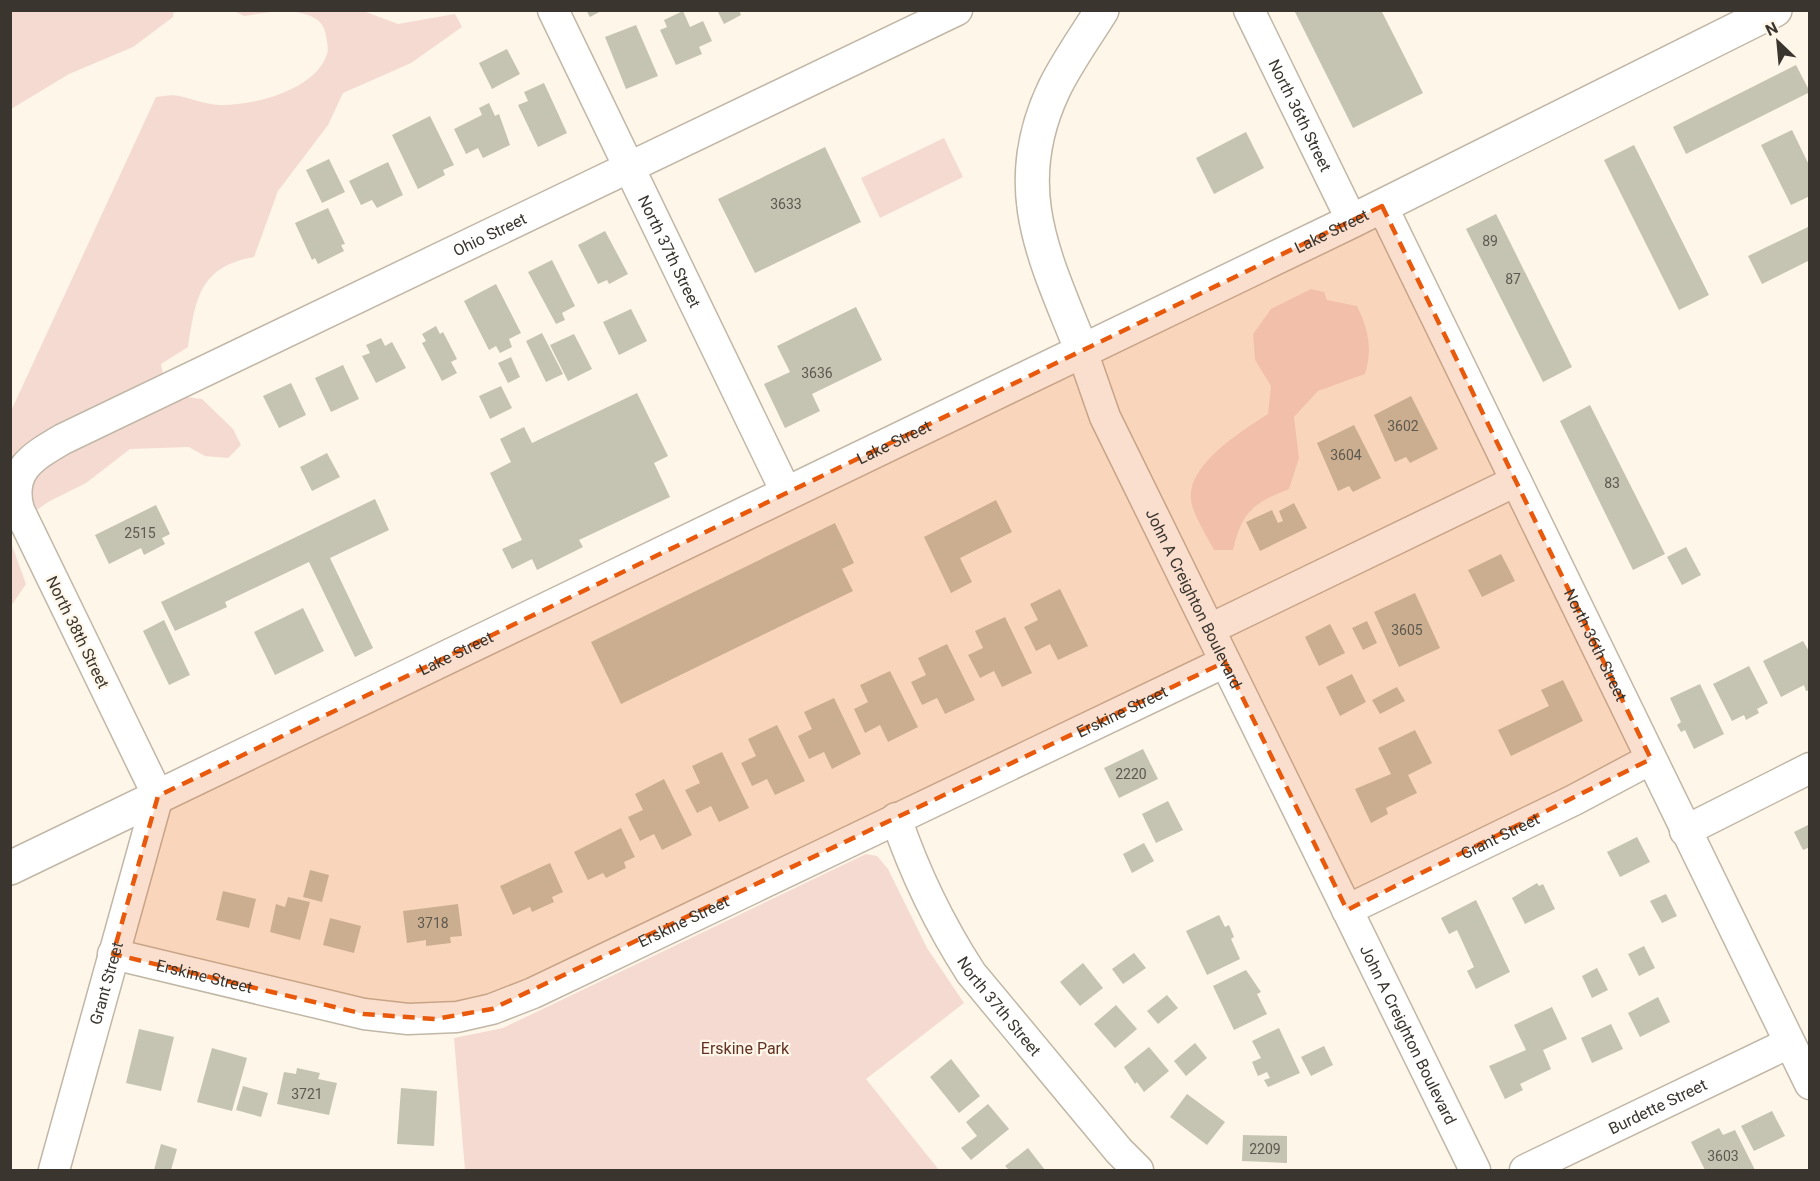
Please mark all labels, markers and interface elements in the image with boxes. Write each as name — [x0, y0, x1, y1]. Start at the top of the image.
north arrow — [1748, 12, 1808, 72]
text: N — [1762, 18, 1781, 40]
street label: North 36th Street — [1264, 56, 1335, 175]
street label: North 37th Street — [634, 192, 704, 311]
house number: 3633 — [770, 196, 802, 212]
street label: Lake Street — [1292, 205, 1372, 257]
street label: Ohio Street — [450, 209, 530, 260]
house number: 89 — [1482, 233, 1498, 249]
house number: 87 — [1505, 271, 1521, 287]
house number: 3636 — [801, 365, 833, 381]
street label: Lake Street — [854, 417, 934, 468]
house number: 3602 — [1387, 418, 1419, 434]
house number: 3604 — [1330, 447, 1362, 463]
house number: 83 — [1604, 475, 1620, 491]
street label: John A Creighton Boulevard — [1142, 506, 1246, 692]
house number: 2515 — [124, 525, 156, 541]
street label: North 38th Street — [42, 573, 113, 691]
street label: North 36th Street — [1560, 586, 1631, 704]
house number: 3605 — [1391, 622, 1423, 638]
street label: Lake Street — [416, 628, 496, 679]
street label: Erskine Street — [1074, 682, 1170, 742]
house number: 2220 — [1115, 766, 1147, 782]
street label: Grant Street — [1458, 809, 1543, 863]
street label: Erskine Street — [635, 892, 732, 951]
house number: 3718 — [417, 915, 449, 931]
street label: Grant Street — [86, 940, 127, 1027]
street label: John A Creighton Boulevard — [1356, 942, 1460, 1128]
street label: North 37th Street — [953, 953, 1045, 1060]
street label: Erskine Street — [154, 956, 254, 997]
park label: Erskine Park — [701, 1039, 790, 1058]
street label: Burdette Street — [1605, 1075, 1710, 1138]
house number: 3721 — [291, 1086, 323, 1102]
house number: 2209 — [1249, 1141, 1281, 1157]
house number: 3603 — [1707, 1148, 1739, 1164]

